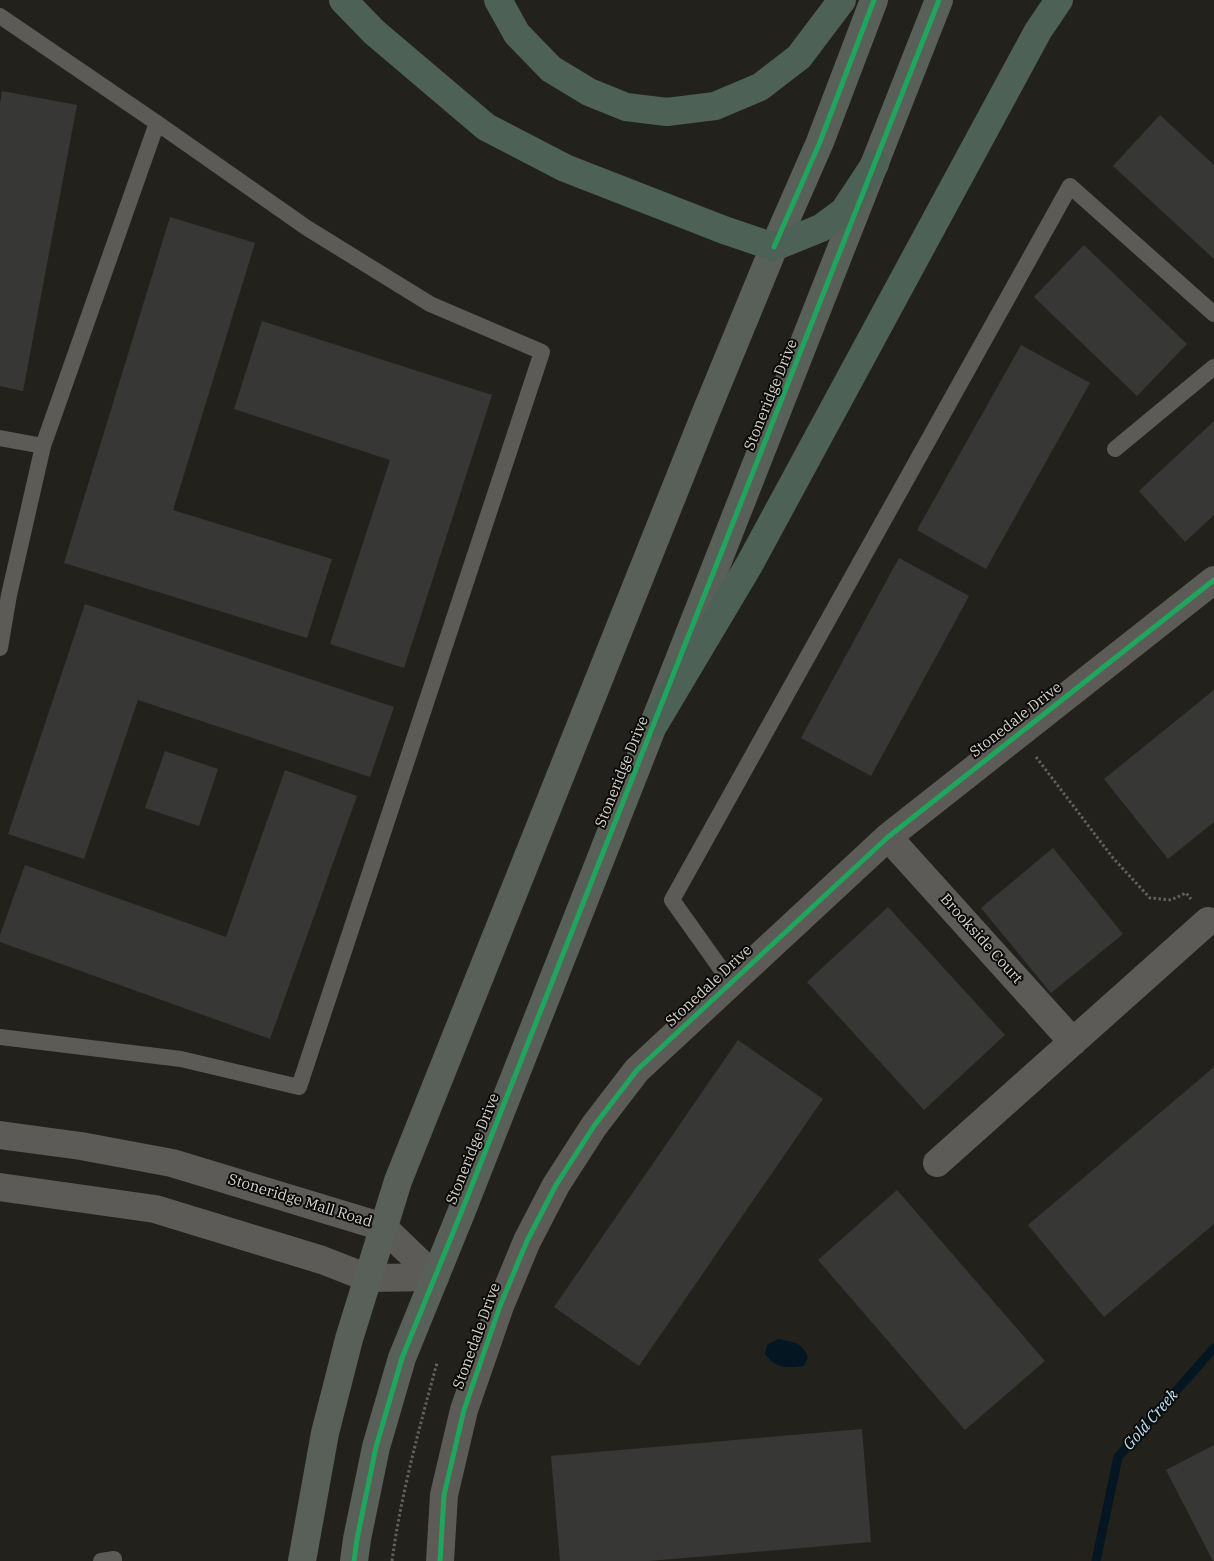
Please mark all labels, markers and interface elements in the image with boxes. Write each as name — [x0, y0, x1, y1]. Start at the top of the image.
street label: Stoneridge Drive — [741, 337, 801, 453]
street label: Stonedale Drive — [967, 679, 1065, 761]
street label: Stoneridge Drive — [592, 714, 652, 830]
street label: Brookside Court — [936, 890, 1026, 988]
street label: Stonedale Drive — [662, 941, 756, 1031]
street label: Stoneridge Drive — [443, 1091, 503, 1207]
street label: Stoneridge Mall Road — [226, 1170, 374, 1232]
street label: Stonedale Drive — [449, 1281, 505, 1391]
water label: Gold Creek — [1119, 1386, 1183, 1454]

